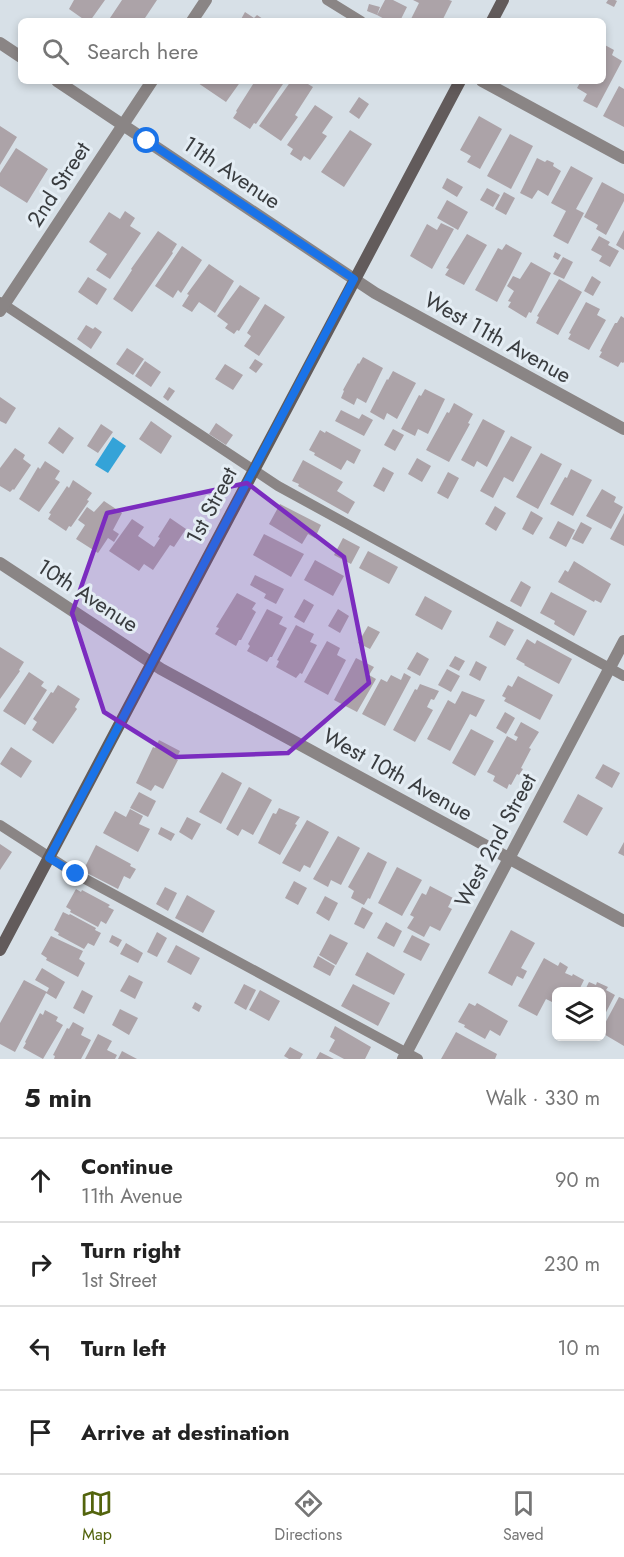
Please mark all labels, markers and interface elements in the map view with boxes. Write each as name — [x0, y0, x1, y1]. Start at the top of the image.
search box — [18, 18, 606, 84]
icon: search — [39, 35, 72, 68]
text: Search here — [87, 35, 198, 67]
route start — [133, 127, 159, 153]
street label: 11th Avenue — [177, 127, 287, 217]
street label: 2nd Street — [19, 135, 98, 233]
street label: West 11th Avenue — [419, 283, 577, 391]
street label: 1st Street — [177, 460, 245, 549]
street label: 10th Avenue — [31, 550, 145, 640]
street label: West 10th Avenue — [317, 719, 479, 829]
street label: West 2nd Street — [446, 767, 544, 913]
route end — [62, 860, 88, 886]
map controls — [552, 987, 606, 1041]
button: layers — [552, 987, 606, 1041]
text: 5 min — [24, 1079, 92, 1117]
text: Walk · 330 m — [486, 1084, 600, 1113]
text: Continue — [81, 1150, 173, 1182]
icon: ahead — [24, 1164, 57, 1197]
text: 90 m — [555, 1166, 600, 1195]
text: 11th Avenue — [81, 1182, 183, 1211]
text: Turn right — [81, 1234, 181, 1266]
icon: right — [24, 1248, 57, 1281]
text: 230 m — [544, 1250, 600, 1279]
text: 1st Street — [81, 1266, 157, 1295]
icon: left — [24, 1332, 57, 1365]
text: Turn left — [81, 1332, 166, 1364]
text: 10 m — [557, 1334, 600, 1363]
icon: arrive — [24, 1416, 57, 1449]
text: Arrive at destination — [81, 1416, 290, 1448]
tab: Map — [80, 1487, 113, 1546]
tab: Directions — [274, 1487, 342, 1546]
tab: Saved — [503, 1487, 544, 1546]

